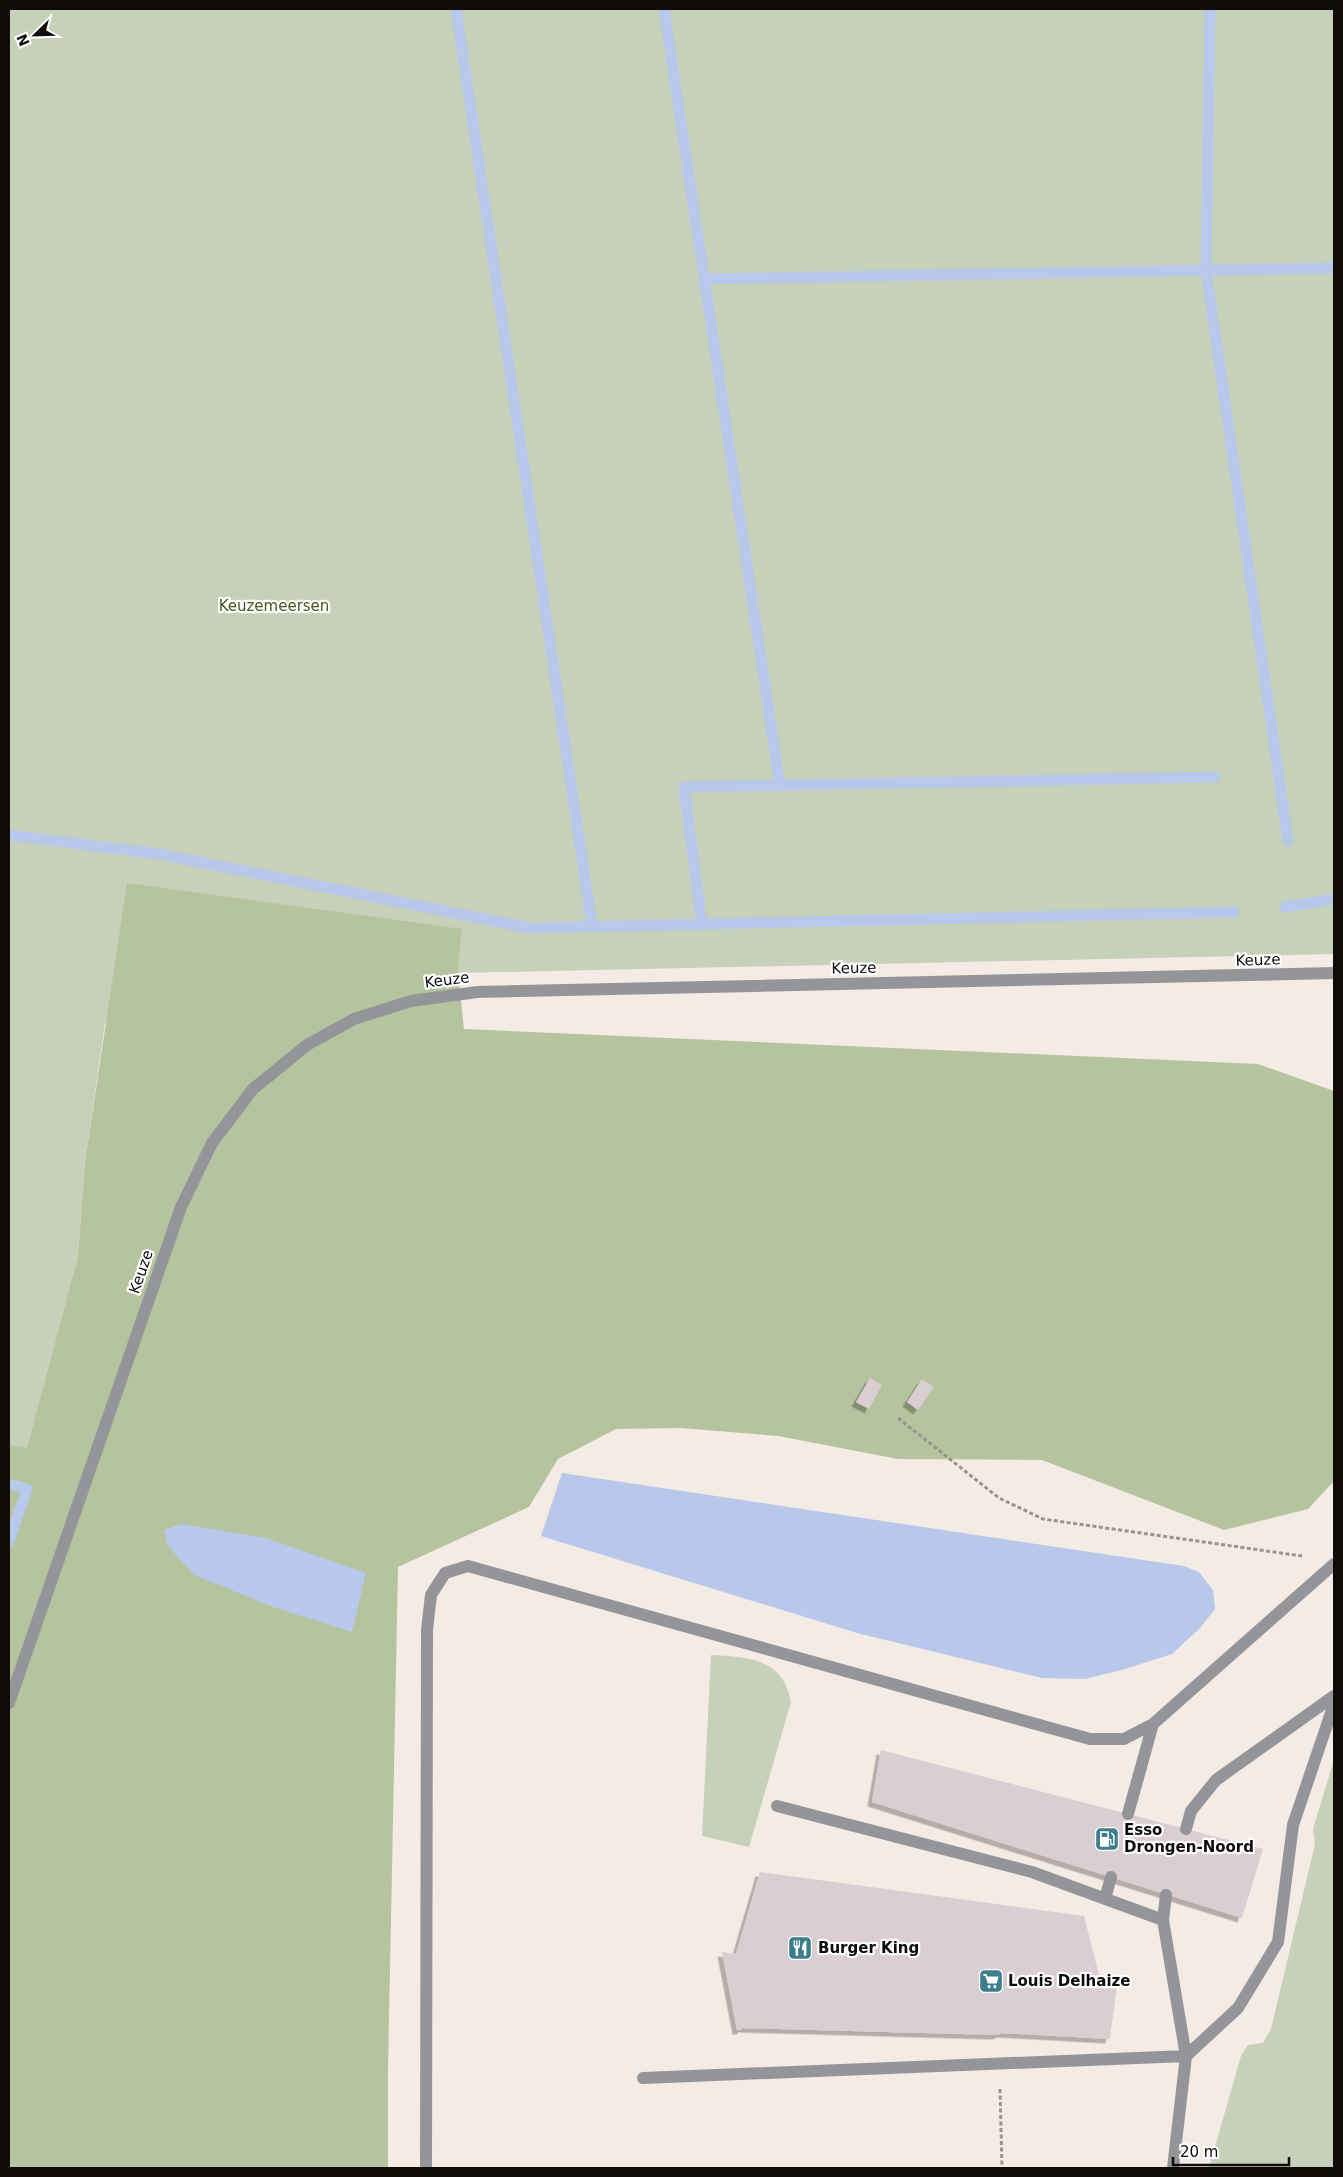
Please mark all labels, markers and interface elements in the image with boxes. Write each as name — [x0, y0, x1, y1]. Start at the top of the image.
north arrow — [10, 10, 60, 60]
text: N — [13, 32, 33, 49]
park label: Keuzemeersen — [219, 597, 329, 615]
street label: Keuze — [1235, 950, 1281, 970]
street label: Keuze — [831, 959, 877, 977]
street label: Keuze — [424, 968, 470, 992]
street label: Keuze — [125, 1248, 157, 1296]
place label: Esso Drongen-Noord — [1124, 1821, 1254, 1856]
fuel station icon: Esso Drongen-Noord — [1094, 1826, 1120, 1852]
restaurant icon: Burger King — [787, 1935, 813, 1961]
place label: Burger King — [818, 1939, 919, 1957]
supermarket icon: Louis Delhaize — [978, 1968, 1004, 1994]
place label: Louis Delhaize — [1008, 1972, 1130, 1990]
scale bar — [1173, 2134, 1289, 2166]
text: 20 m — [1180, 2143, 1218, 2161]

